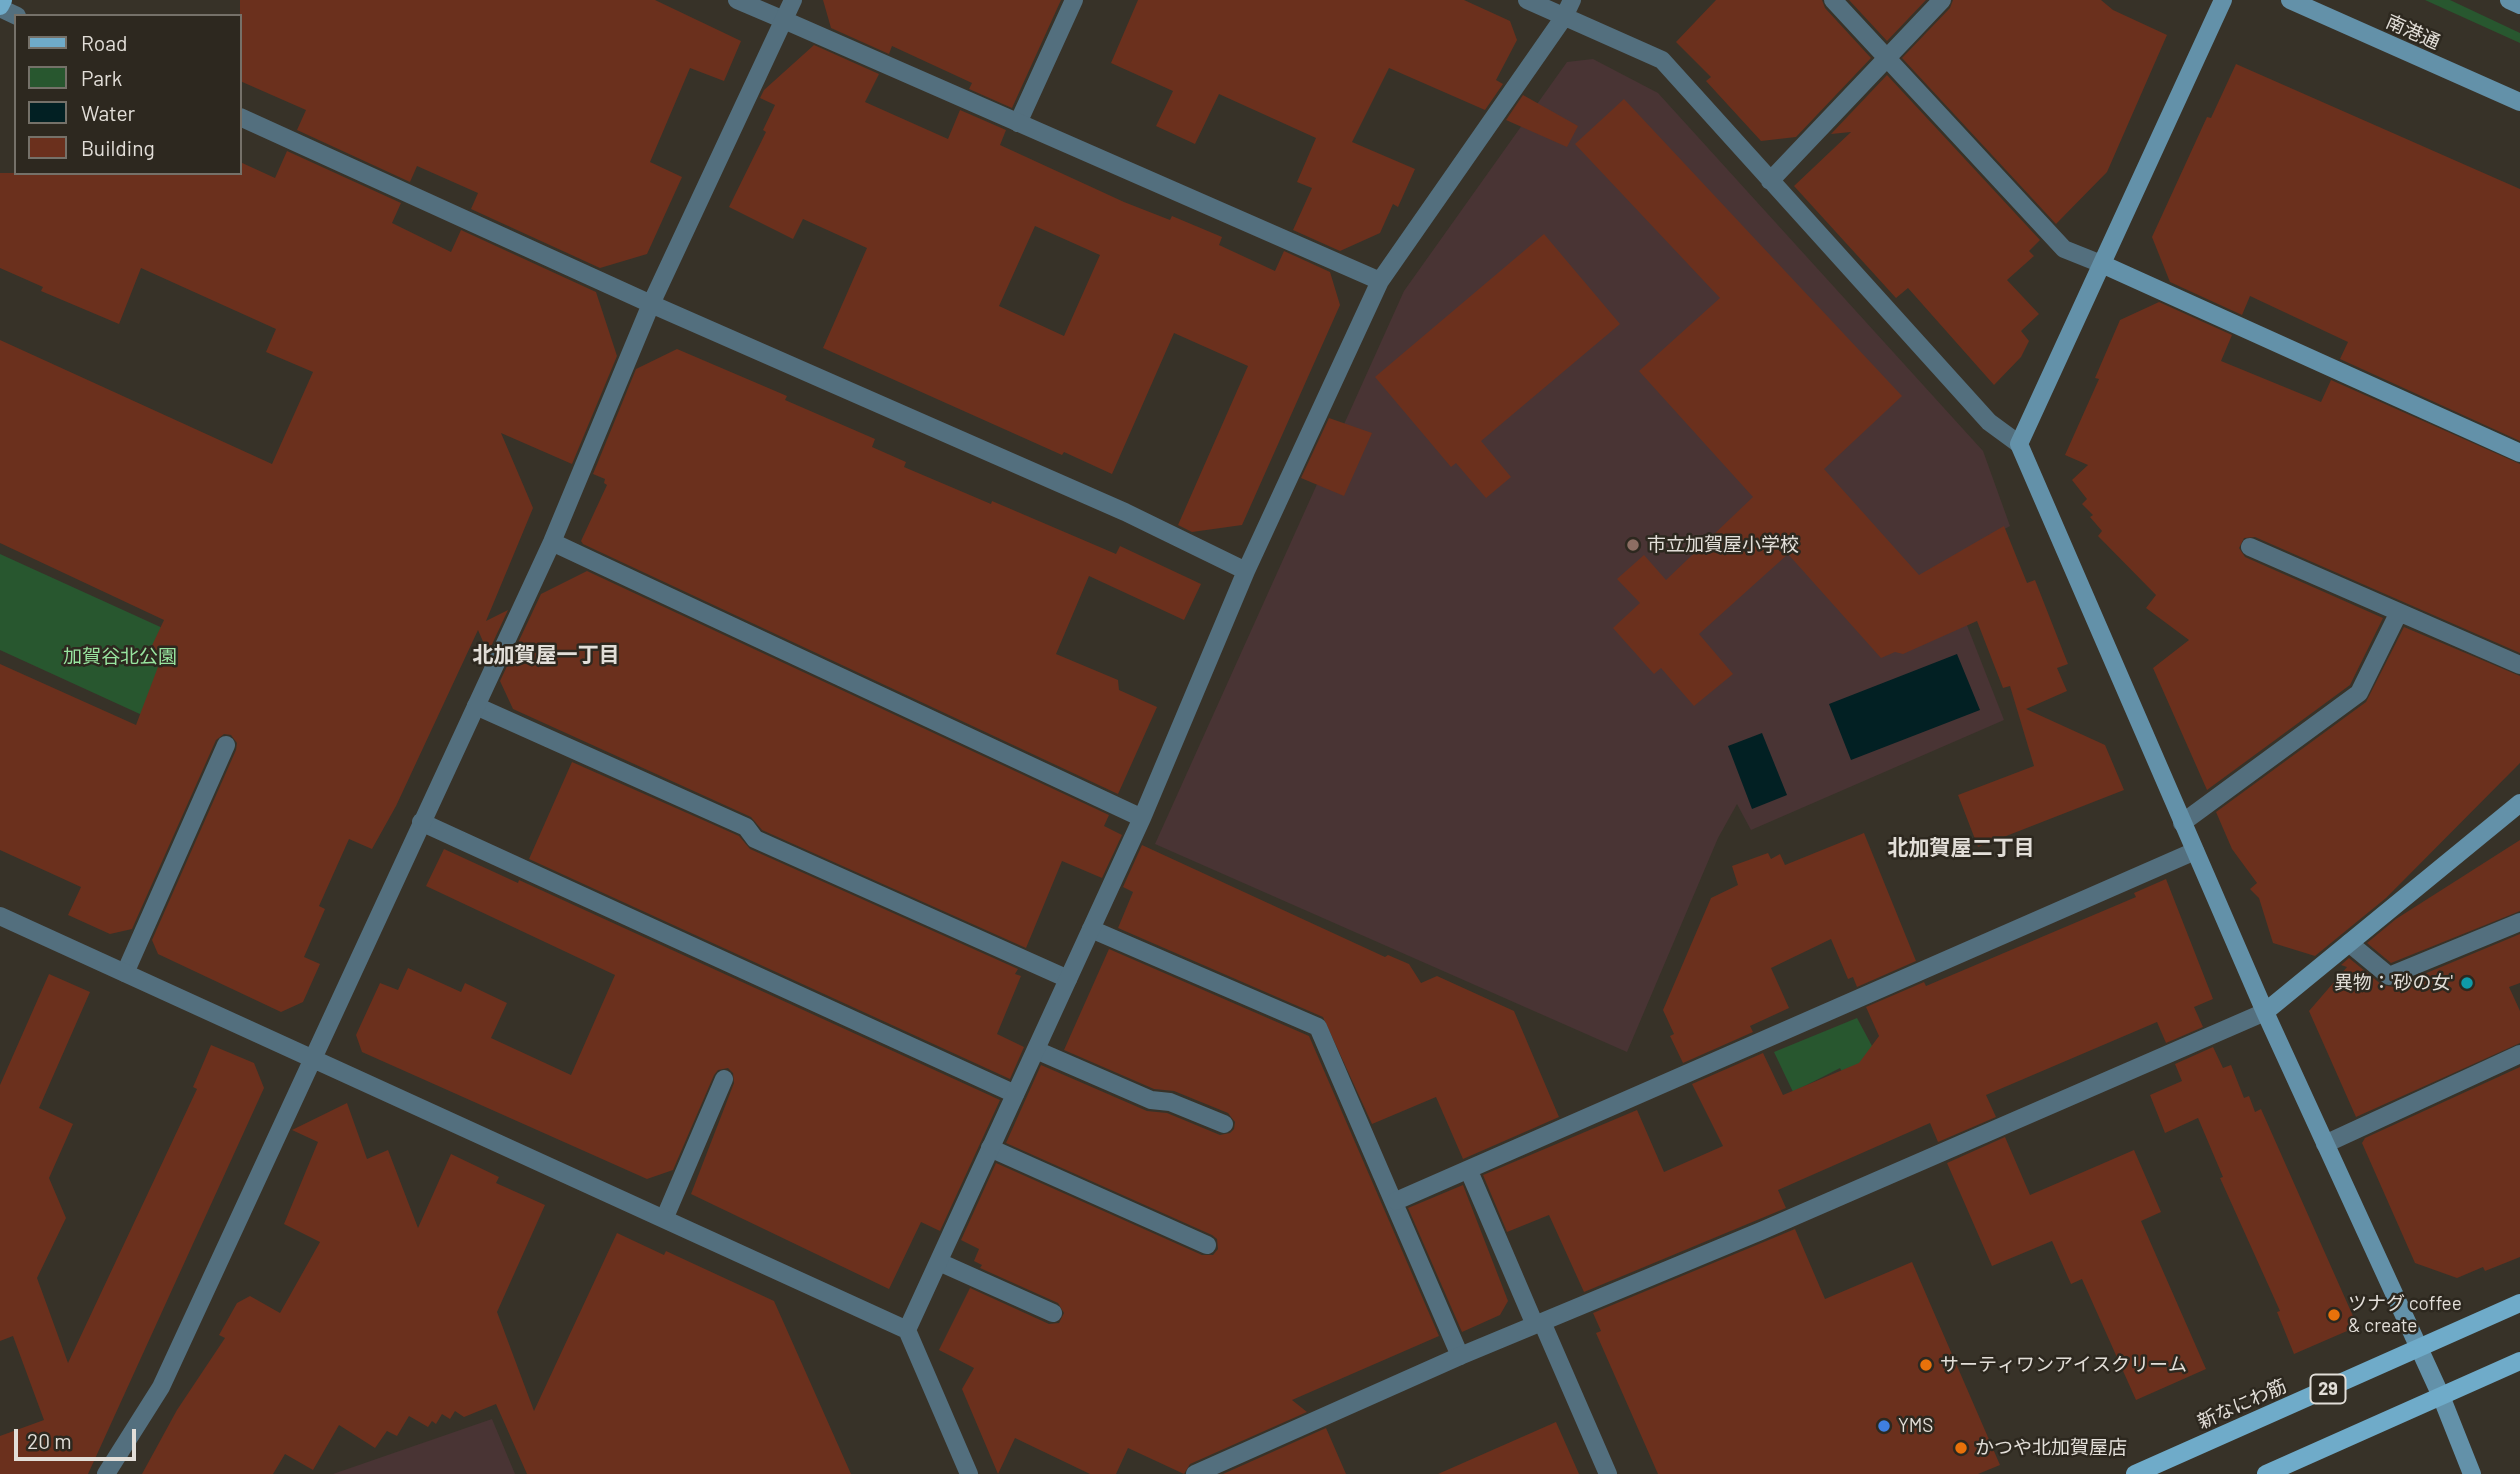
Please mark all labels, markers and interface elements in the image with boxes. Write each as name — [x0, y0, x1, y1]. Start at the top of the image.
street label: 南港通 — [2382, 10, 2444, 54]
legend — [14, 14, 242, 175]
text: Road — [81, 30, 127, 55]
text: Park — [81, 65, 122, 90]
text: Water — [81, 100, 135, 125]
text: Building — [81, 135, 155, 160]
place label: 市立加賀屋小学校 — [1647, 534, 1799, 556]
marker: 市立加賀屋小学校 — [1625, 537, 1641, 553]
district label: 北加賀屋一丁目 — [473, 642, 619, 668]
park label: 加賀谷北公園 — [63, 646, 177, 668]
district label: 北加賀屋二丁目 — [1888, 835, 2034, 861]
place label: 異物：'砂の女' — [2334, 972, 2453, 994]
marker: 異物：'砂の女' — [2459, 975, 2475, 991]
place label: ツナグ coffee & create — [2348, 1293, 2462, 1337]
marker: ツナグ coffee & create — [2326, 1307, 2342, 1323]
place label: サーティワンアイスクリーム — [1940, 1354, 2187, 1376]
marker: サーティワンアイスクリーム — [1918, 1357, 1934, 1373]
street label: 新なにわ筋 — [2194, 1374, 2290, 1434]
road number: 29 — [2310, 1374, 2346, 1404]
scale bar — [18, 1414, 140, 1458]
place label: YMS — [1898, 1415, 1933, 1437]
marker: YMS — [1876, 1418, 1892, 1434]
text: 20 m — [27, 1428, 72, 1453]
place label: かつや北加賀屋店 — [1975, 1437, 2127, 1459]
marker: かつや北加賀屋店 — [1953, 1440, 1969, 1456]

